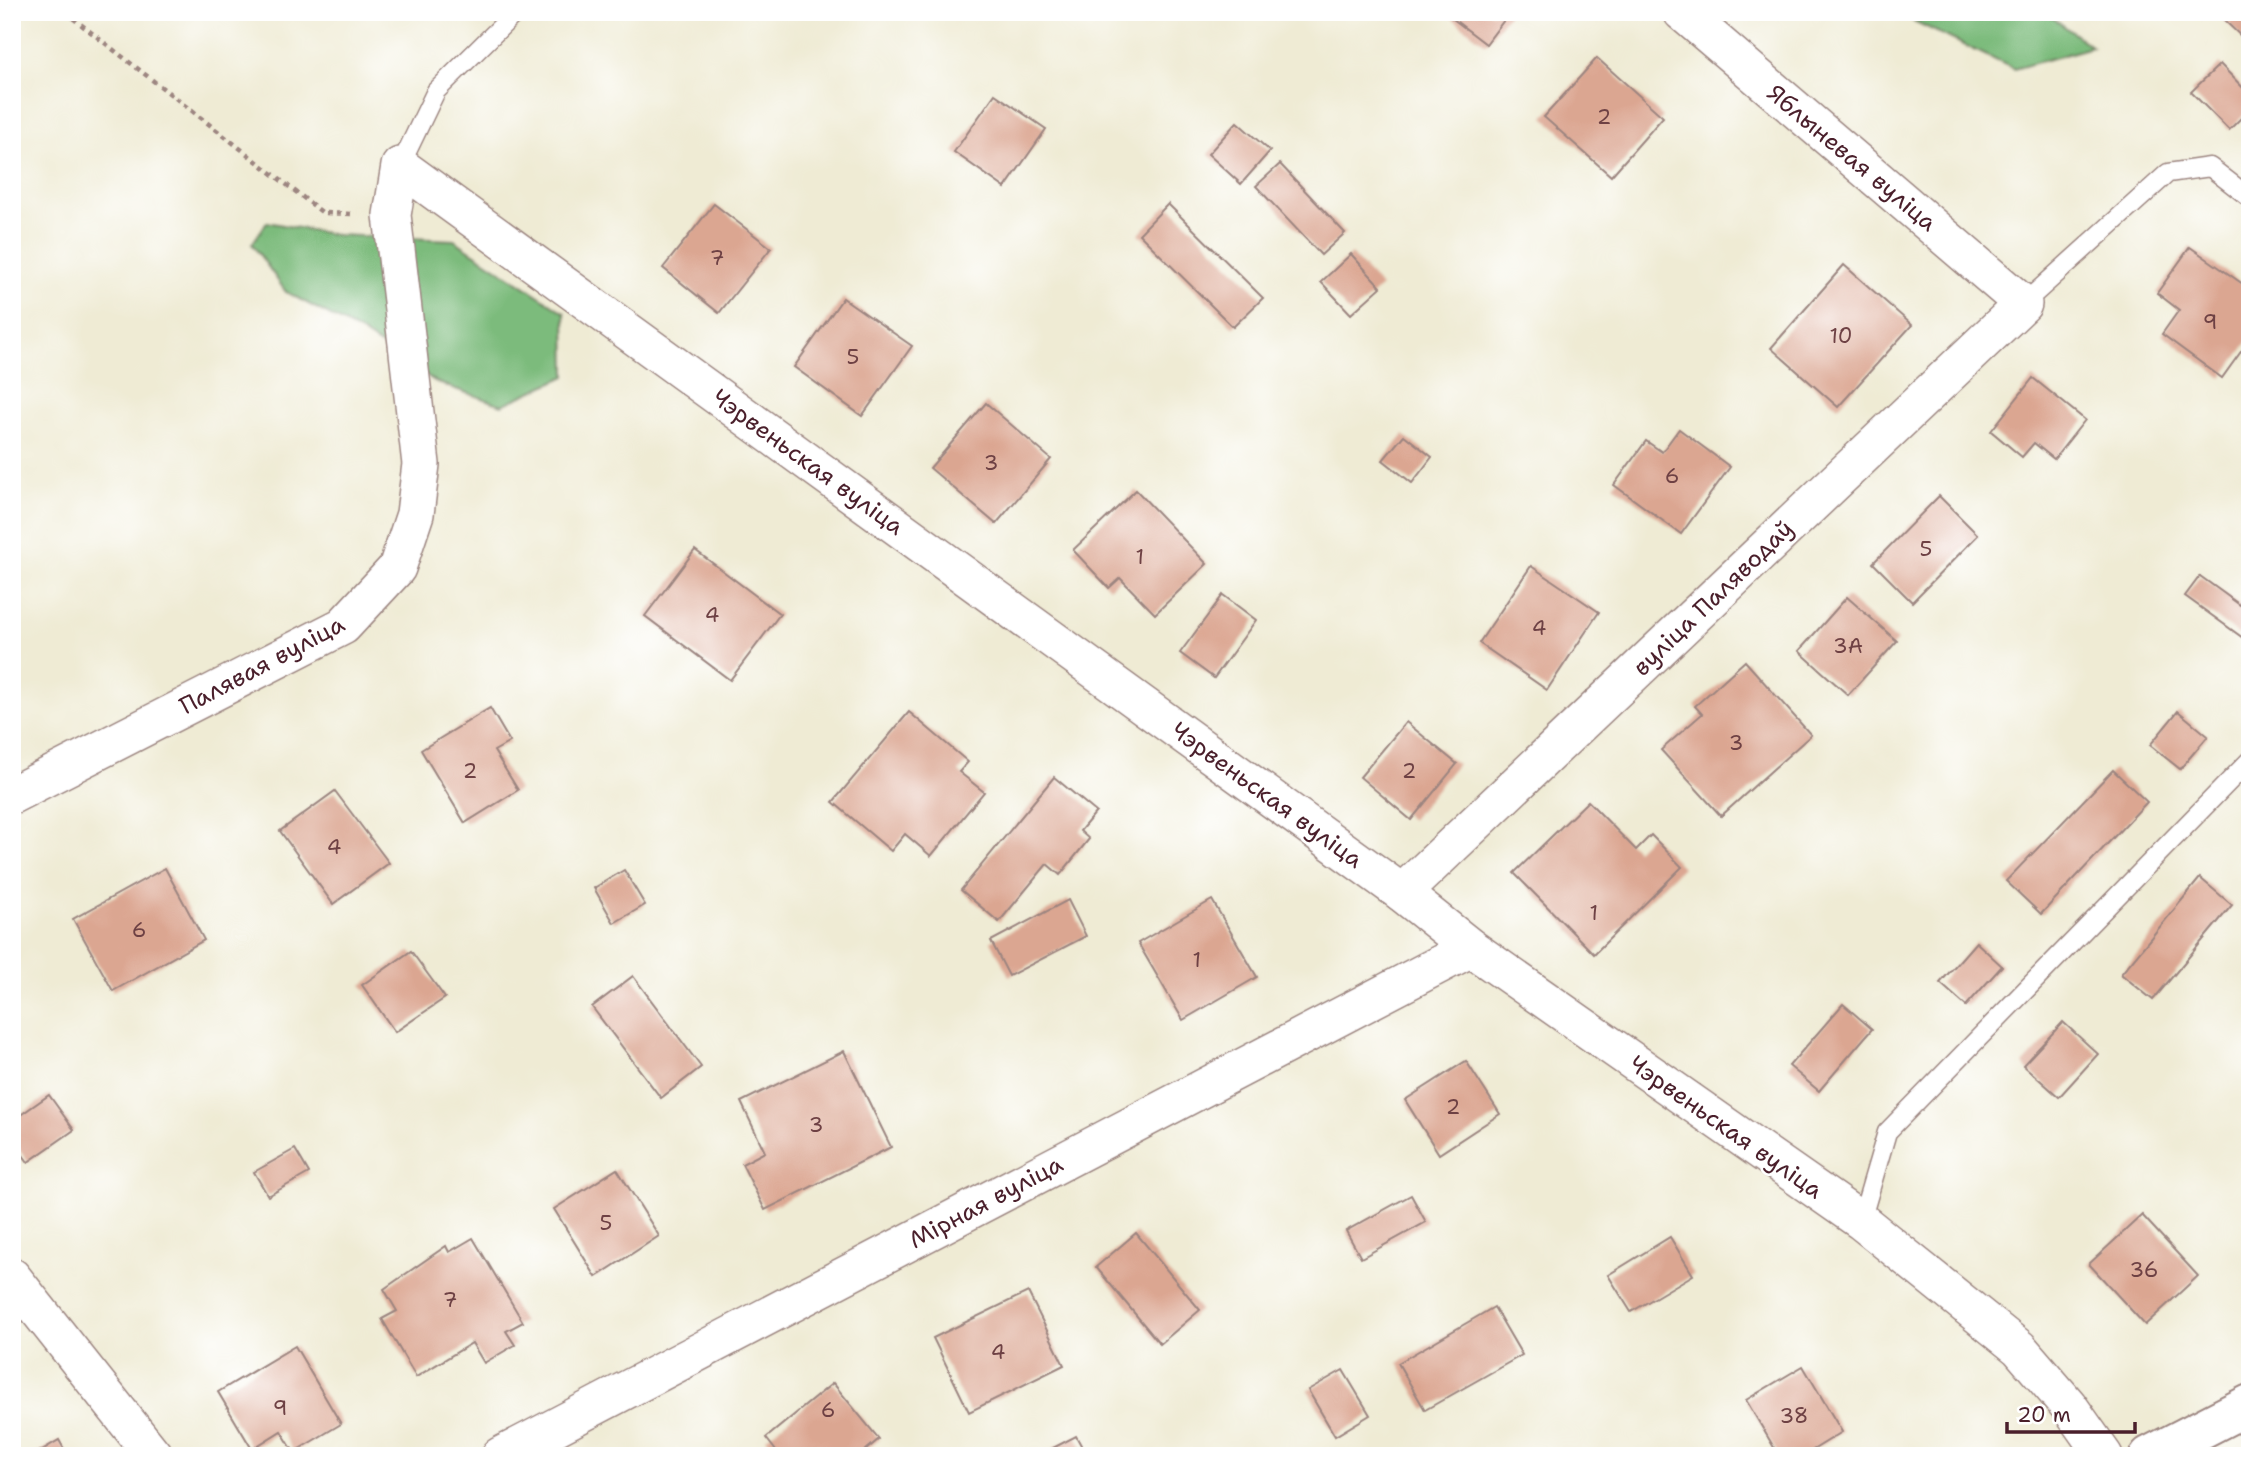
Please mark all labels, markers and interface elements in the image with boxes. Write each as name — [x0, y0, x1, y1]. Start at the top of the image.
street label: Яблыневая вуліца — [1760, 77, 1944, 239]
house number: 2 — [1597, 103, 1611, 131]
house number: 7 — [710, 244, 724, 272]
house number: 9 — [2203, 308, 2217, 336]
house number: 10 — [1830, 322, 1852, 350]
house number: 5 — [847, 343, 859, 371]
street label: Чэрвеньская вуліца — [706, 381, 910, 543]
house number: 3 — [984, 449, 998, 477]
house number: 6 — [1665, 462, 1679, 490]
street label: вуліца Паляводаў — [1626, 513, 1800, 683]
house number: 5 — [1920, 535, 1932, 563]
house number: 1 — [1136, 543, 1144, 571]
house number: 4 — [705, 601, 719, 629]
street label: Палявая вуліца — [174, 608, 350, 722]
house number: 4 — [1532, 614, 1546, 642]
house number: 3А — [1833, 632, 1863, 660]
street label: Чэрвеньская вуліца — [1165, 714, 1369, 876]
house number: 3 — [1729, 729, 1743, 757]
house number: 2 — [463, 757, 477, 785]
house number: 2 — [1402, 757, 1416, 785]
house number: 4 — [327, 833, 341, 861]
house number: 1 — [1590, 899, 1598, 927]
house number: 6 — [132, 916, 146, 944]
house number: 1 — [1193, 946, 1201, 974]
street label: Чэрвеньская вуліца — [1623, 1048, 1829, 1206]
house number: 2 — [1446, 1093, 1460, 1121]
house number: 3 — [809, 1111, 823, 1139]
street label: Мірная вуліца — [903, 1148, 1069, 1256]
house number: 5 — [600, 1209, 612, 1237]
house number: 36 — [2130, 1256, 2158, 1284]
house number: 7 — [443, 1286, 457, 1314]
house number: 4 — [991, 1338, 1005, 1366]
scale bar — [2007, 1391, 2134, 1435]
house number: 9 — [273, 1394, 287, 1422]
house number: 6 — [821, 1396, 835, 1424]
text: 20 m — [2017, 1401, 2071, 1429]
house number: 38 — [1780, 1402, 1808, 1430]

